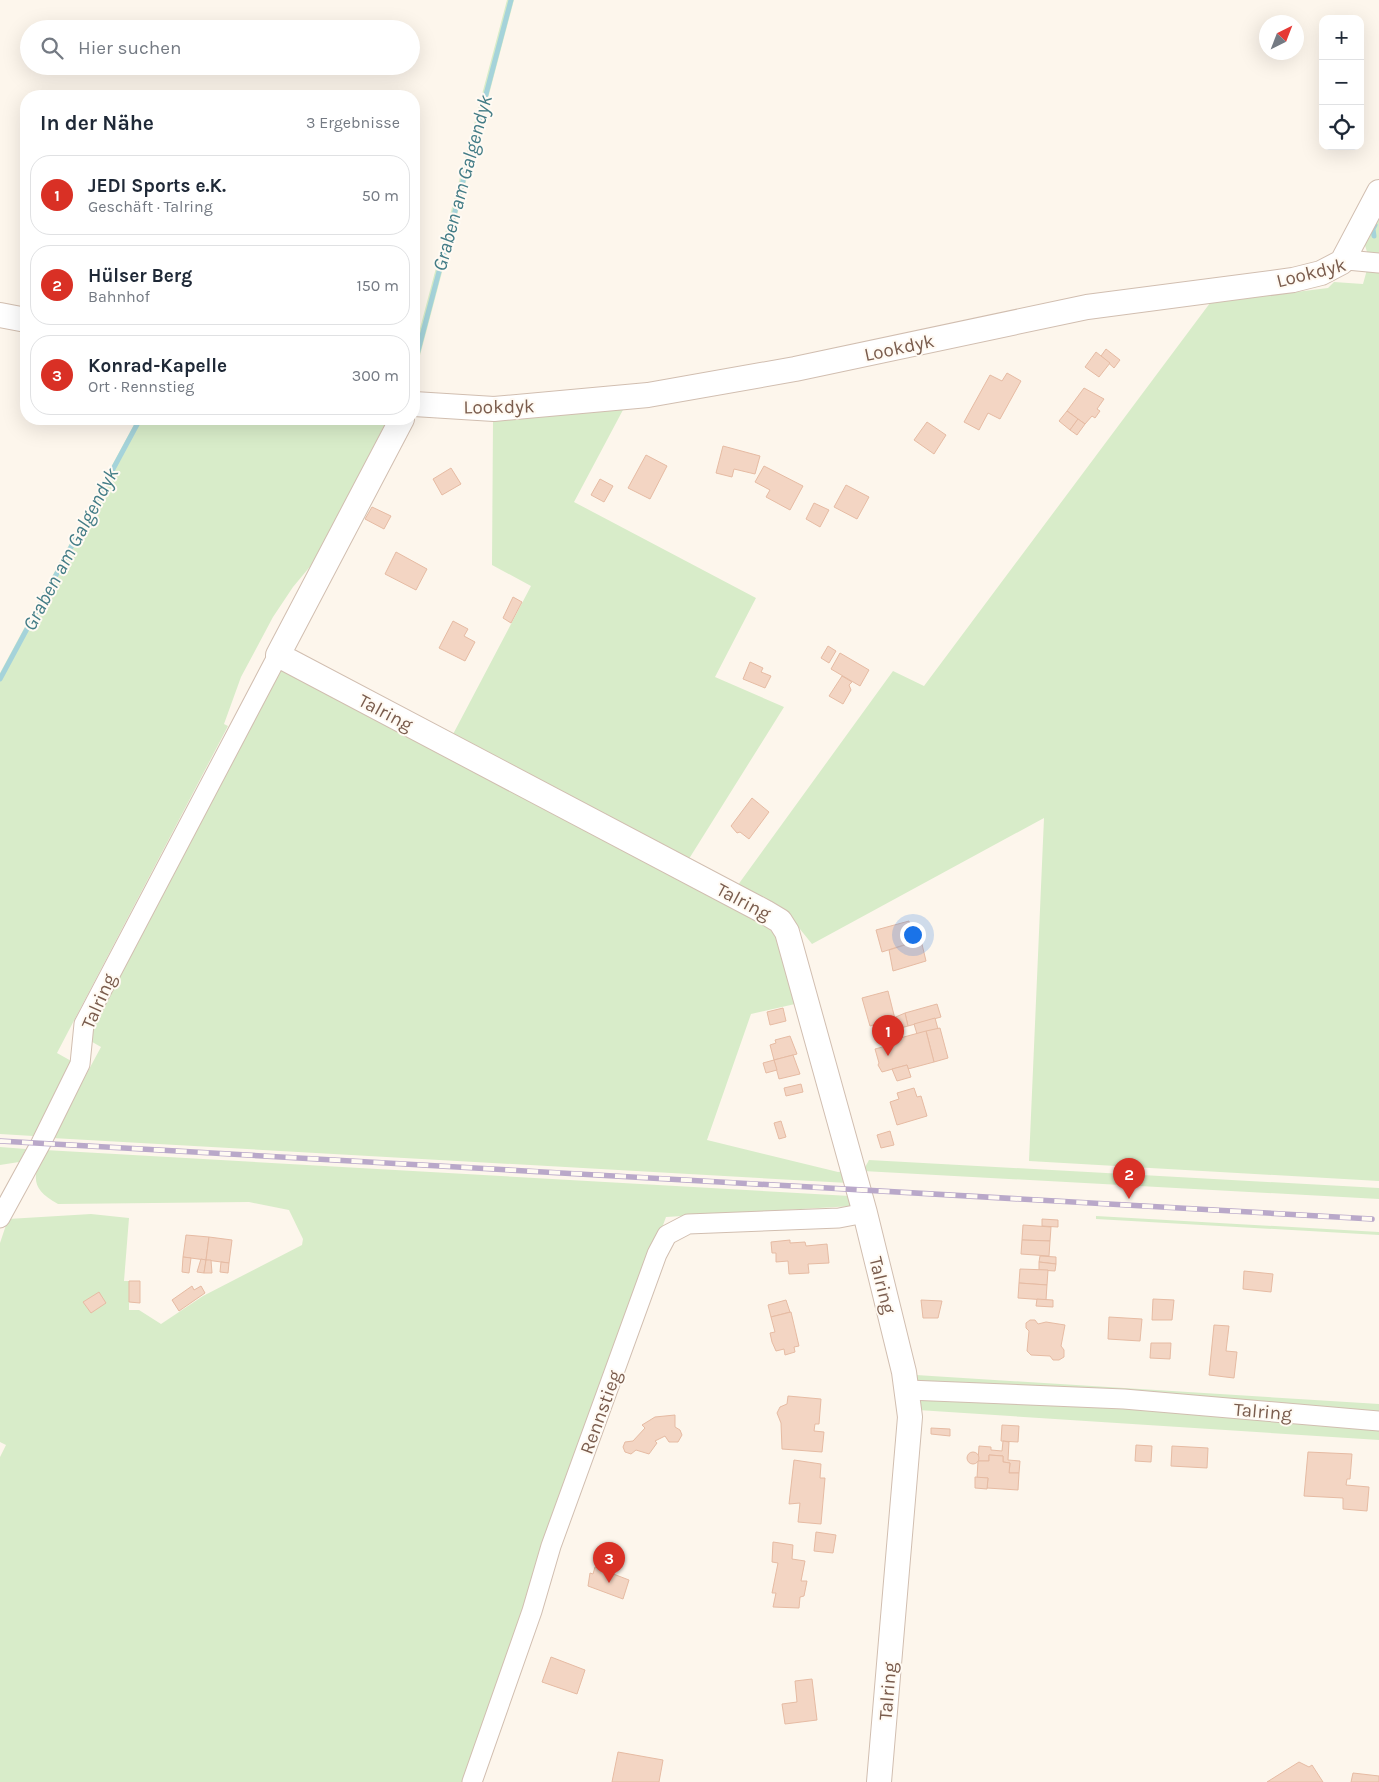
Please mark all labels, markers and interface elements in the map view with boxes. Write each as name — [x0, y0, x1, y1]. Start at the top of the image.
north arrow — [1259, 15, 1304, 60]
map controls — [1319, 15, 1364, 150]
button: + — [1319, 15, 1364, 60]
search box — [20, 20, 420, 75]
icon: search — [38, 34, 66, 62]
text: Hier suchen — [78, 37, 181, 59]
button: − — [1319, 60, 1364, 105]
water label: Graben am Galgendyk — [428, 92, 497, 274]
button: locate — [1319, 105, 1364, 150]
text: In der Nähe — [40, 111, 154, 135]
text: 3 Ergebnisse — [306, 113, 400, 132]
text: JEDI Sports e.K. — [88, 175, 226, 197]
text: 1 — [54, 186, 60, 205]
text: 50 m — [362, 186, 399, 205]
text: Geschäft · Talring — [88, 197, 213, 216]
street label: Lookdyk — [1274, 254, 1349, 292]
text: Hülser Berg — [88, 265, 192, 287]
text: 2 — [52, 276, 62, 295]
text: 150 m — [356, 276, 399, 295]
text: Bahnhof — [88, 287, 150, 306]
street label: Lookdyk — [862, 330, 937, 366]
text: Konrad-Kapelle — [88, 355, 227, 377]
text: 3 — [52, 366, 62, 385]
text: 300 m — [352, 366, 399, 385]
text: Ort · Rennstieg — [88, 377, 194, 396]
street label: Lookdyk — [463, 395, 535, 419]
water label: Graben am Galgendyk — [18, 463, 124, 635]
street label: Talring — [355, 689, 417, 736]
street label: Talring — [713, 878, 775, 925]
your location — [900, 922, 926, 948]
street label: Talring — [77, 970, 121, 1033]
pin: 1 — [872, 1015, 904, 1056]
pin: 2 — [1113, 1158, 1145, 1199]
street label: Talring — [864, 1254, 900, 1316]
street label: Rennstieg — [576, 1367, 626, 1457]
street label: Talring — [1233, 1398, 1293, 1426]
pin: 3 — [593, 1542, 625, 1583]
street label: Talring — [874, 1661, 902, 1721]

